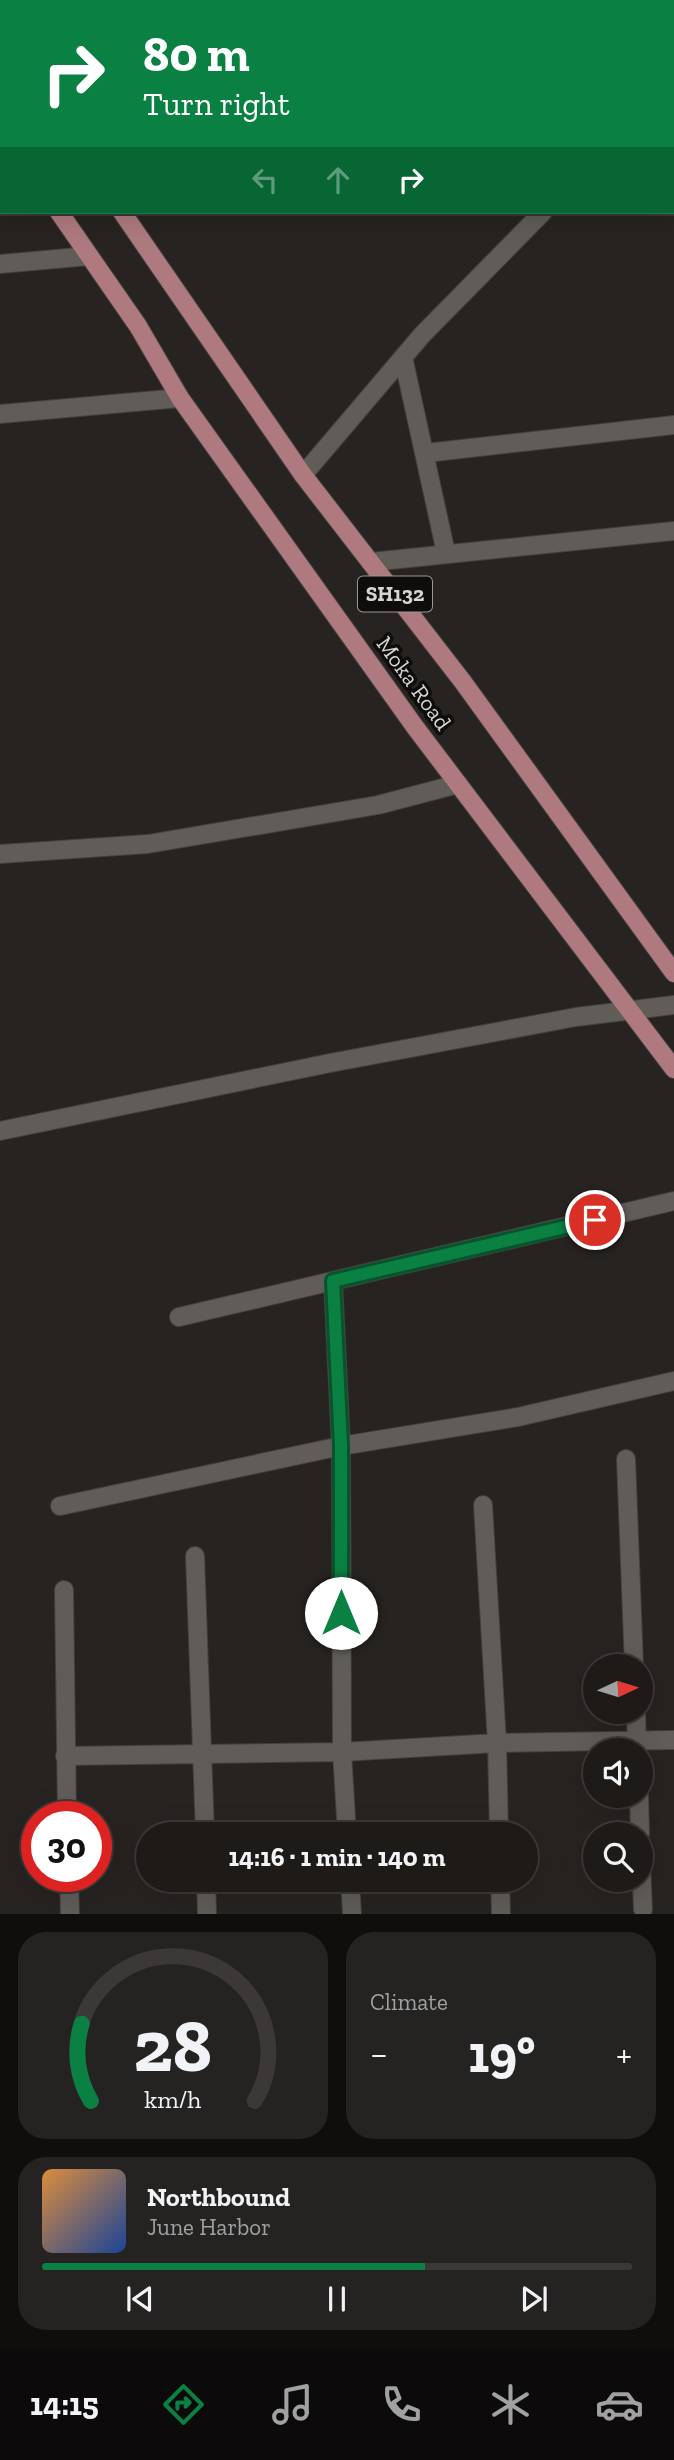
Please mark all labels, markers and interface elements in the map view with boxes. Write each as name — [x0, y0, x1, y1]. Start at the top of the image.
text: 80 m — [143, 25, 250, 84]
icon: right — [28, 28, 119, 119]
text: Turn right — [143, 85, 290, 123]
icon: left — [246, 161, 284, 199]
icon: ahead — [319, 161, 357, 199]
icon: right — [392, 161, 430, 199]
road number: SH132 — [358, 576, 432, 612]
street label: Moka Road — [371, 631, 458, 736]
pin — [565, 1190, 625, 1250]
icon: arrive — [576, 1201, 614, 1239]
position arrow — [304, 1576, 378, 1650]
north arrow — [583, 1654, 653, 1724]
map controls — [583, 1654, 653, 1892]
button: sound — [583, 1738, 653, 1808]
speed limit sign: 30 — [21, 1801, 112, 1892]
button: search — [583, 1822, 653, 1892]
text: 14:16 · 1 min · 140 m — [229, 1841, 445, 1873]
text: Climate — [370, 1988, 448, 2016]
text: 28 — [134, 2003, 212, 2091]
text: 19° — [468, 2023, 535, 2085]
text: − — [370, 2031, 388, 2077]
text: + — [616, 2031, 632, 2077]
text: km/h — [144, 2084, 202, 2114]
text: Northbound — [147, 2181, 290, 2213]
text: June Harbor — [147, 2213, 271, 2241]
icon: previous — [121, 2280, 159, 2318]
icon: pause — [318, 2280, 356, 2318]
icon: next — [515, 2280, 553, 2318]
icon: directions — [159, 2380, 208, 2429]
icon: music — [268, 2380, 317, 2429]
icon: phone — [377, 2380, 426, 2429]
icon: climate — [486, 2380, 535, 2429]
icon: car — [595, 2380, 644, 2429]
text: 14:15 — [30, 2385, 99, 2423]

